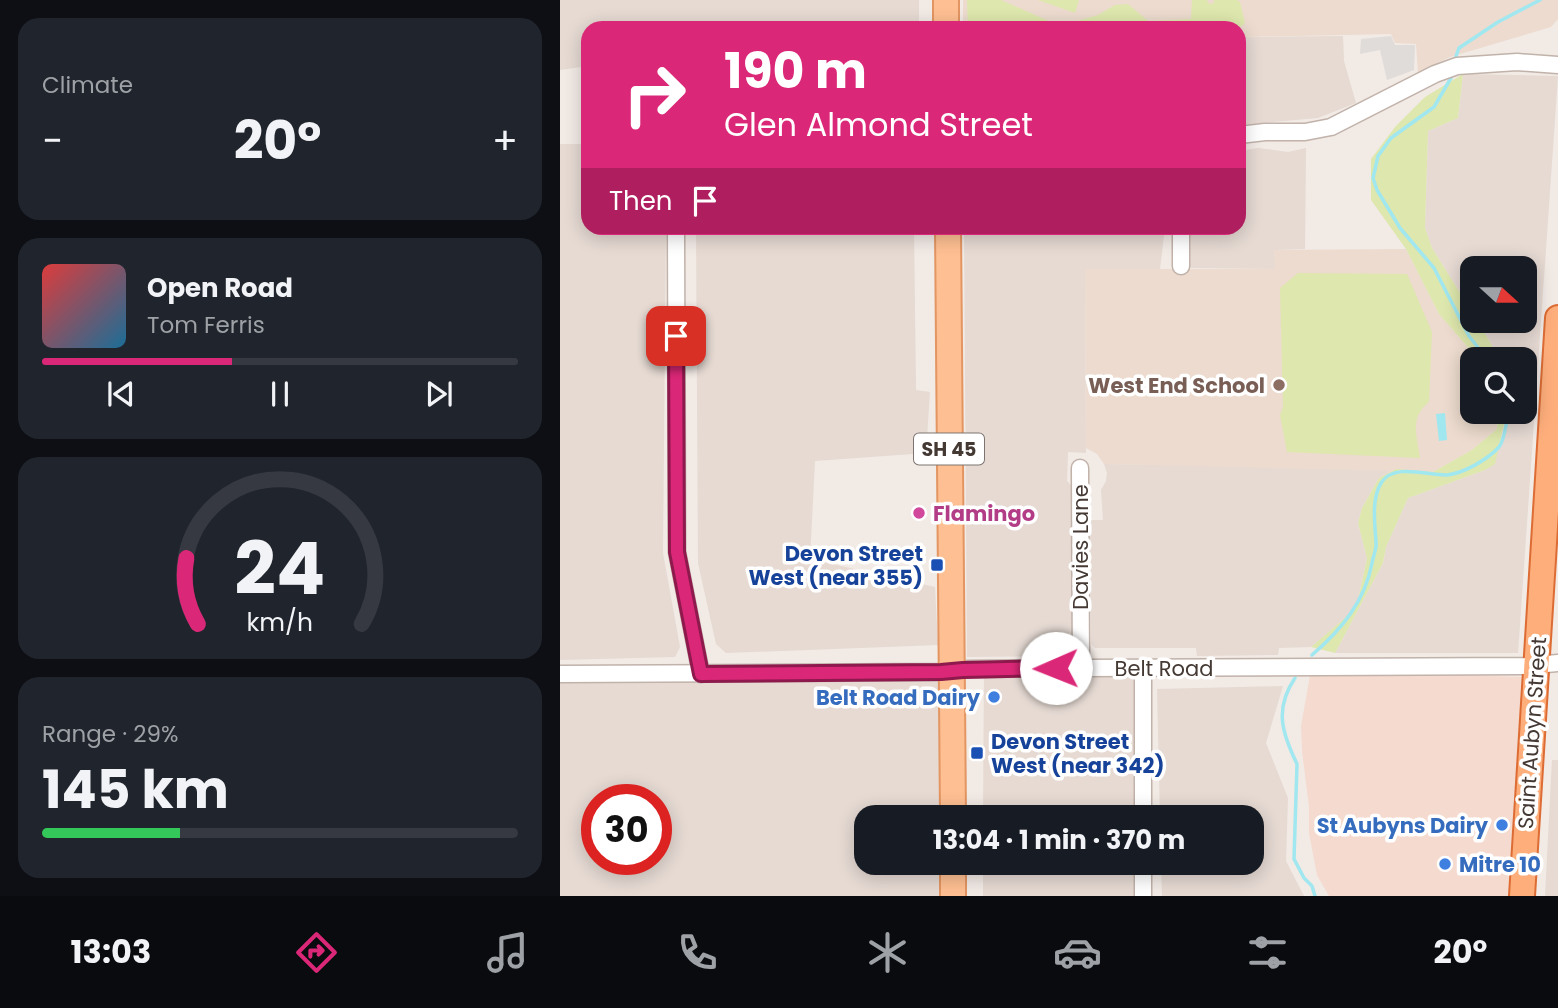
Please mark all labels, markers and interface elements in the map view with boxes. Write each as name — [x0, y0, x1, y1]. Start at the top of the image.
text: 190 m — [724, 37, 867, 105]
icon: right — [609, 49, 700, 140]
text: Climate — [42, 69, 133, 101]
text: Glen Almond Street — [724, 102, 1033, 147]
text: 20° — [234, 104, 321, 177]
text: − — [42, 114, 63, 167]
text: + — [492, 114, 518, 167]
icon: arrive — [686, 182, 724, 220]
text: Then — [609, 183, 672, 219]
north arrow — [1460, 256, 1536, 332]
map controls — [1460, 256, 1537, 424]
text: Open Road — [147, 270, 293, 306]
pin — [646, 306, 706, 366]
text: Tom Ferris — [147, 309, 265, 341]
icon: arrive — [657, 317, 695, 355]
button: search — [1460, 347, 1537, 424]
place label: West End School — [1088, 371, 1265, 400]
icon: previous — [102, 375, 140, 413]
icon: pause — [261, 375, 299, 413]
icon: next — [420, 375, 458, 413]
marker: West End School — [1271, 377, 1287, 393]
road number: SH 45 — [914, 433, 984, 464]
street label: Davies Lane — [1066, 484, 1095, 610]
place label: Flamingo — [933, 499, 1035, 528]
marker: Flamingo — [911, 505, 927, 521]
text: 24 — [235, 518, 325, 619]
place label: Devon Street West (near 355) — [748, 539, 923, 592]
marker: Devon Street West (near 355) — [929, 557, 945, 573]
text: km/h — [247, 605, 313, 640]
position arrow — [1019, 631, 1093, 705]
street label: Saint Aubyn Street — [1511, 636, 1553, 830]
street label: Belt Road — [1115, 654, 1213, 683]
place label: Belt Road Dairy — [816, 683, 981, 712]
marker: Belt Road Dairy — [986, 689, 1002, 705]
text: Range · 29% — [42, 718, 178, 750]
place label: Devon Street West (near 342) — [991, 727, 1164, 780]
marker: Devon Street West (near 342) — [969, 745, 985, 761]
text: 145 km — [42, 753, 229, 826]
speed limit sign: 30 — [581, 784, 672, 875]
place label: St Aubyns Dairy — [1317, 811, 1489, 840]
marker: St Aubyns Dairy — [1494, 817, 1510, 833]
text: 13:04 · 1 min · 370 m — [933, 822, 1185, 858]
place label: Mitre 10 — [1459, 850, 1541, 879]
marker: Mitre 10 — [1437, 856, 1453, 872]
icon: directions — [292, 928, 341, 977]
icon: music — [483, 928, 532, 977]
icon: phone — [673, 928, 722, 977]
icon: climate — [863, 928, 912, 977]
icon: car — [1053, 928, 1102, 977]
icon: filters — [1243, 928, 1292, 977]
text: 13:03 — [71, 929, 151, 974]
text: 20° — [1433, 929, 1487, 974]

